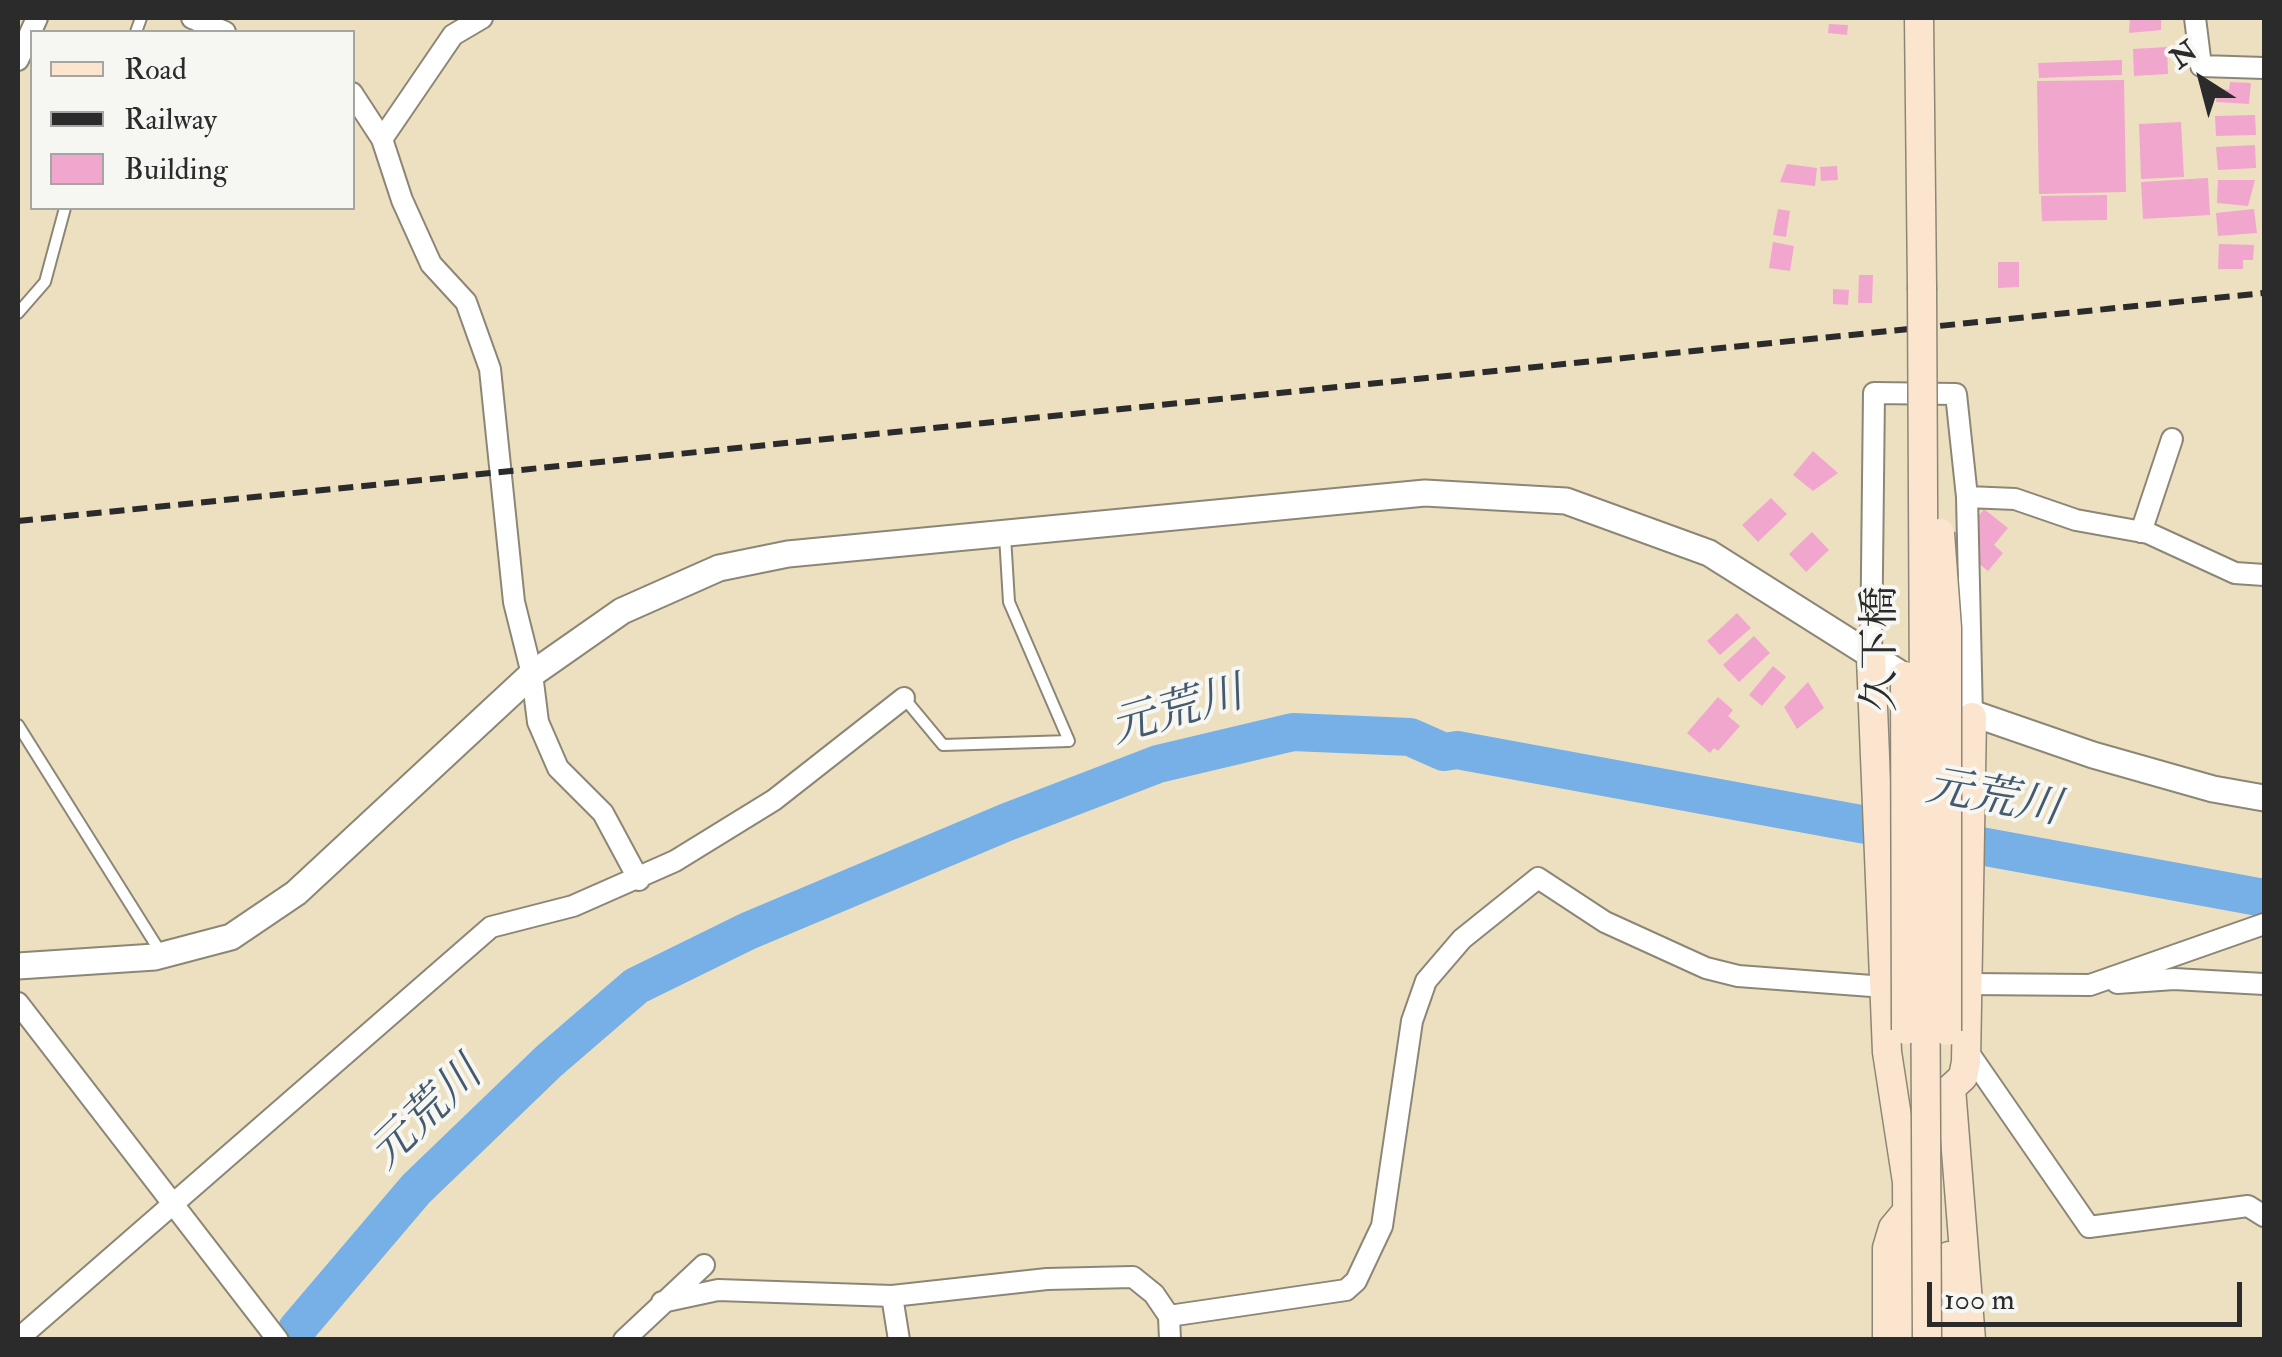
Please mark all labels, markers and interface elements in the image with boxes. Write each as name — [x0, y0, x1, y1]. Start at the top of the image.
legend — [30, 30, 355, 210]
north arrow — [2152, 30, 2252, 130]
text: N — [2164, 34, 2204, 77]
text: Road — [124, 51, 187, 88]
text: Railway — [124, 101, 217, 138]
text: Building — [124, 151, 228, 188]
street label: 久下橋 — [1859, 586, 1909, 712]
water label: 元荒川 — [1106, 669, 1250, 759]
water label: 元荒川 — [1922, 763, 2064, 839]
water label: 元荒川 — [361, 1050, 495, 1182]
scale bar — [1932, 1262, 2247, 1324]
text: 100 m — [1944, 1281, 2015, 1318]

